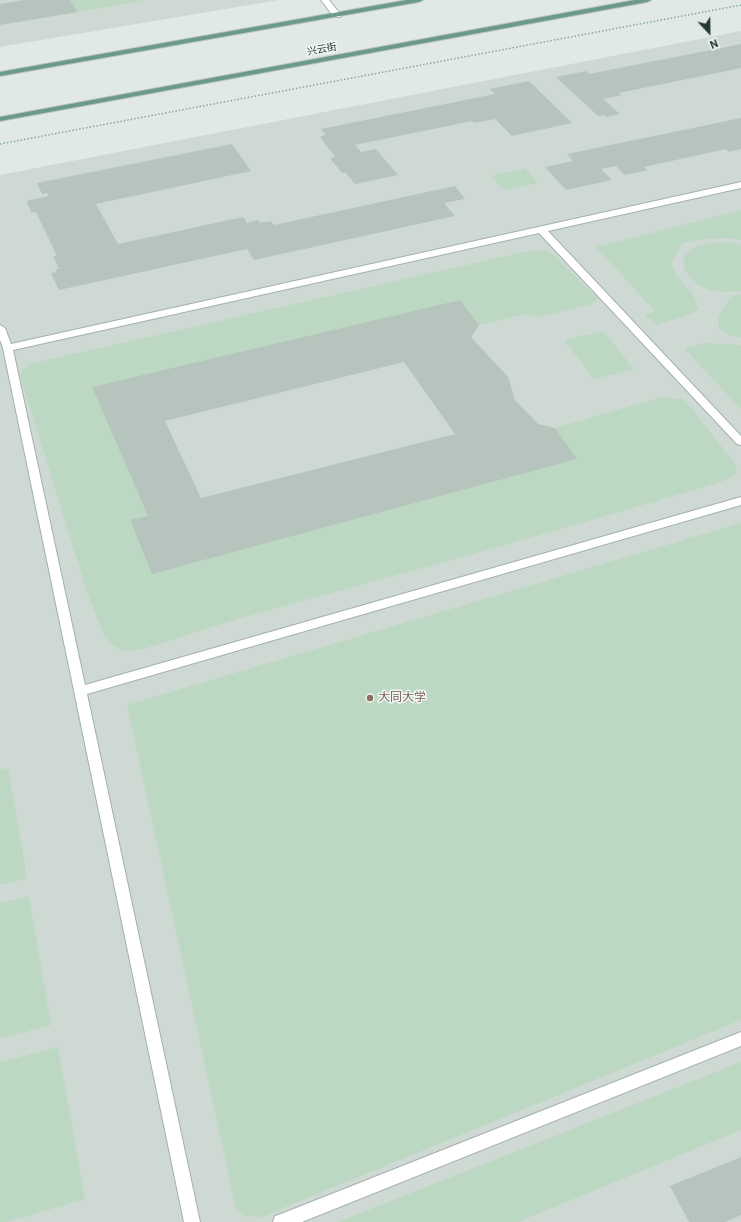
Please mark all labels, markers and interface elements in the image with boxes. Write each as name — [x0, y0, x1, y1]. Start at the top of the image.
north arrow — [689, 12, 729, 52]
text: N — [708, 36, 720, 51]
street label: 兴云街 — [306, 41, 338, 59]
place label: 大同大学 — [378, 691, 426, 705]
marker: 大同大学 — [365, 693, 375, 703]

